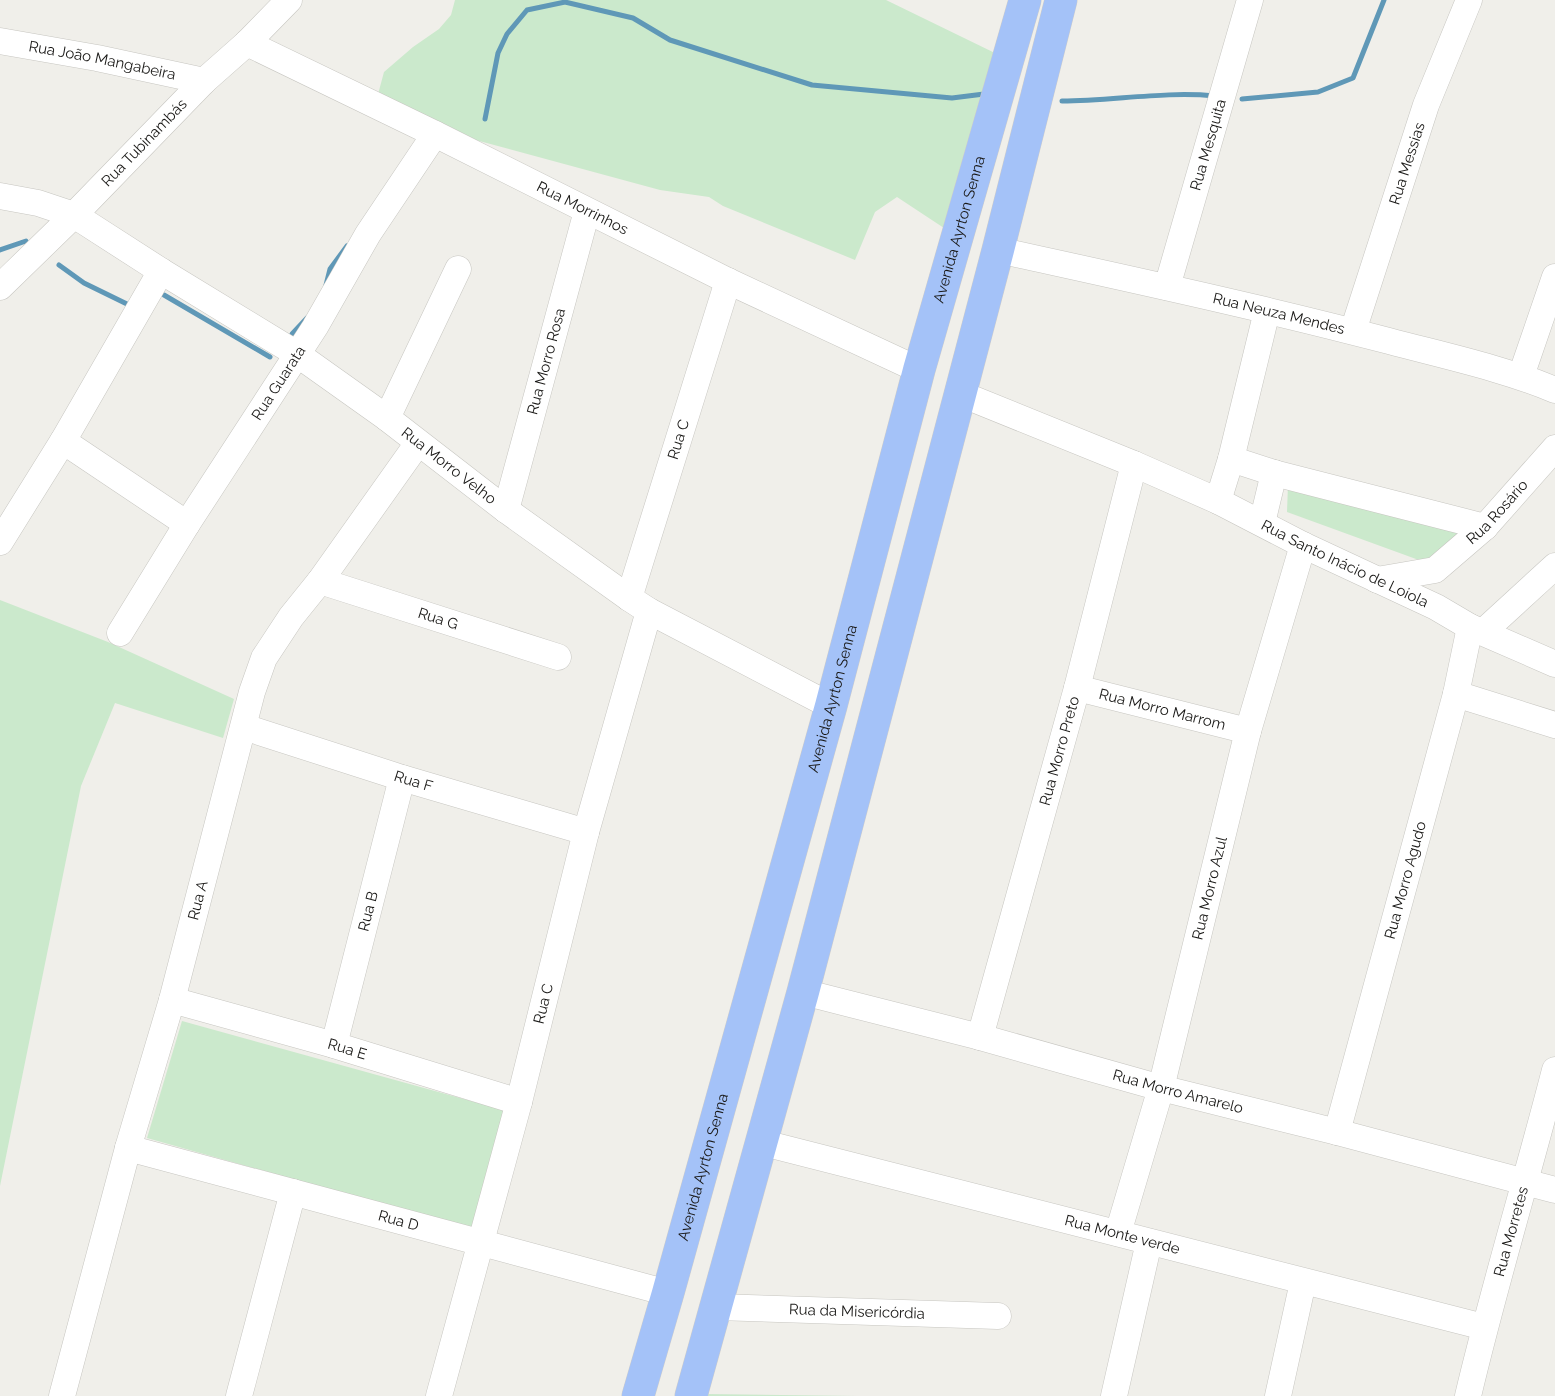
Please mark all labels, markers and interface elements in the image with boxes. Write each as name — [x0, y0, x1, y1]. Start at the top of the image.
street label: Rua João Mangabeira — [27, 37, 177, 84]
street label: Rua Tubinambás — [98, 95, 191, 190]
street label: Rua Mesquita — [1186, 97, 1230, 193]
street label: Rua Messias — [1385, 120, 1429, 207]
street label: Avenida Ayrton Senna — [930, 154, 989, 305]
street label: Rua Morrinhos — [534, 178, 631, 239]
street label: Rua Neuza Mendes — [1211, 289, 1347, 338]
street label: Rua Morro Rosa — [523, 306, 569, 417]
street label: Rua Guarata — [248, 343, 309, 424]
street label: Rua C — [664, 417, 693, 462]
street label: Rua Morro Velho — [398, 424, 500, 508]
street label: Rua Rosário — [1463, 476, 1532, 548]
street label: Rua Santo Inácio de Loiola — [1258, 516, 1431, 611]
street label: Rua G — [416, 604, 461, 634]
street label: Avenida Ayrton Senna — [804, 623, 861, 774]
street label: Rua Morro Marrom — [1097, 685, 1228, 734]
street label: Rua Morro Preto — [1036, 694, 1083, 808]
street label: Rua F — [392, 767, 435, 796]
street label: Rua Morro Agudo — [1381, 819, 1430, 941]
street label: Rua Morro Azul — [1188, 834, 1231, 942]
street label: Rua A — [184, 879, 212, 922]
street label: Rua B — [354, 889, 382, 933]
street label: Rua C — [530, 982, 557, 1026]
street label: Rua E — [326, 1035, 369, 1064]
street label: Rua Morro Amarelo — [1111, 1066, 1245, 1117]
street label: Avenida Ayrton Senna — [674, 1091, 732, 1243]
street label: Rua Morretes — [1490, 1185, 1532, 1279]
street label: Rua D — [376, 1207, 421, 1235]
street label: Rua Monte verde — [1063, 1211, 1182, 1258]
street label: Rua da Misericórdia — [789, 1300, 925, 1323]

